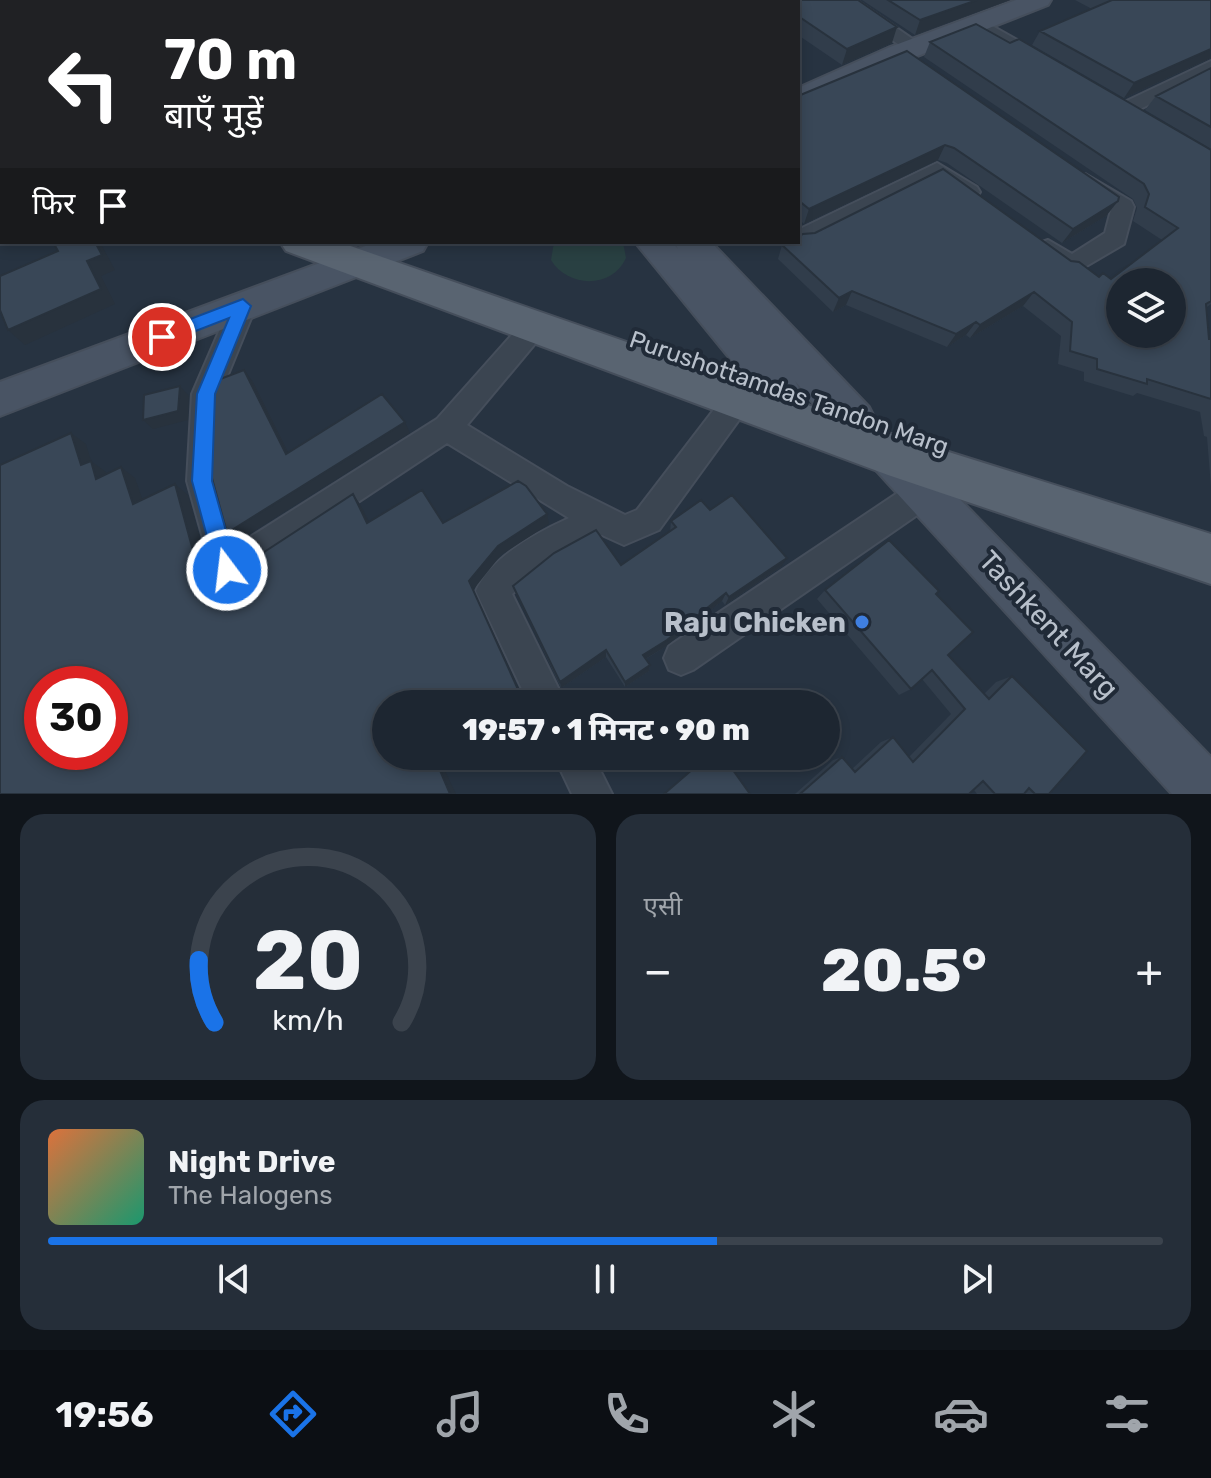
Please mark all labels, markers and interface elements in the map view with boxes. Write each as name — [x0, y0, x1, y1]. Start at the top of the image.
text: 70 m — [164, 27, 297, 93]
icon: left — [32, 32, 136, 136]
text: बाएँ मुड़ें — [164, 94, 263, 137]
icon: arrive — [91, 184, 135, 228]
text: फिर — [32, 186, 75, 222]
map controls — [1106, 268, 1186, 348]
button: layers — [1106, 268, 1186, 348]
pin — [128, 303, 196, 371]
icon: arrive — [140, 315, 184, 359]
street label: Purushottamdas Tandon Marg — [626, 325, 952, 461]
position arrow — [185, 528, 269, 612]
street label: Tashkent Marg — [972, 544, 1125, 705]
place label: Raju Chicken — [664, 606, 846, 639]
marker: Raju Chicken — [853, 613, 871, 631]
speed limit sign: 30 — [24, 666, 128, 770]
text: 19:57 · 1 मिनट · 90 m — [462, 712, 750, 748]
text: एसी — [644, 891, 682, 922]
text: 20 — [252, 911, 363, 1010]
text: 20.5° — [821, 935, 987, 1006]
text: − — [644, 945, 672, 997]
text: + — [1136, 945, 1163, 997]
text: km/h — [272, 1003, 343, 1037]
text: Night Drive — [168, 1144, 336, 1180]
text: The Halogens — [168, 1180, 333, 1211]
icon: previous — [212, 1257, 256, 1301]
icon: pause — [583, 1257, 627, 1301]
icon: next — [955, 1257, 999, 1301]
icon: directions — [265, 1386, 321, 1442]
icon: music — [432, 1386, 488, 1442]
icon: phone — [599, 1386, 655, 1442]
icon: climate — [766, 1386, 822, 1442]
icon: car — [933, 1386, 989, 1442]
icon: filters — [1099, 1386, 1155, 1442]
text: 19:56 — [55, 1393, 154, 1436]

